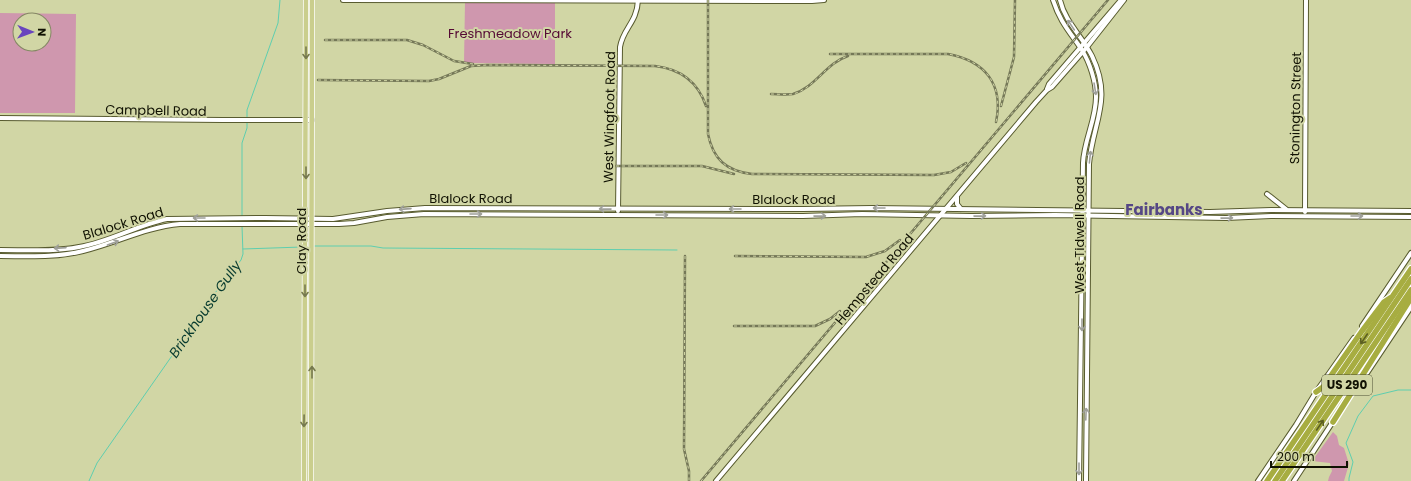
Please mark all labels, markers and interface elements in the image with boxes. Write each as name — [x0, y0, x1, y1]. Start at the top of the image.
north arrow — [12, 12, 52, 52]
one-way arrow — [1067, 19, 1075, 30]
park label: Freshmeadow Park — [448, 24, 572, 43]
text: N — [34, 28, 50, 36]
one-way arrow — [302, 46, 310, 59]
street label: West Wingfoot Road — [599, 51, 620, 183]
street label: Stonington Street — [1285, 51, 1306, 164]
one-way arrow — [1091, 82, 1099, 95]
street label: Campbell Road — [105, 100, 207, 121]
one-way arrow — [1086, 151, 1094, 164]
one-way arrow — [302, 166, 310, 179]
street label: West Tidwell Road — [1070, 176, 1089, 294]
street label: Blalock Road — [429, 189, 513, 208]
street label: Blalock Road — [752, 190, 836, 209]
district label: Fairbanks — [1125, 199, 1203, 220]
street label: Blalock Road — [81, 202, 166, 245]
one-way arrow — [873, 204, 886, 212]
one-way arrow — [599, 205, 612, 213]
one-way arrow — [729, 205, 742, 213]
one-way arrow — [399, 206, 412, 213]
street label: Clay Road — [292, 208, 311, 274]
one-way arrow — [469, 210, 482, 218]
one-way arrow — [655, 211, 668, 219]
one-way arrow — [813, 212, 826, 220]
one-way arrow — [973, 212, 986, 220]
one-way arrow — [1350, 212, 1363, 220]
one-way arrow — [193, 214, 206, 222]
one-way arrow — [1220, 214, 1233, 222]
street label: Hempstead Road — [831, 230, 918, 329]
one-way arrow — [107, 239, 120, 246]
one-way arrow — [54, 245, 67, 252]
water label: Brickhouse Gully — [164, 255, 247, 362]
one-way arrow — [301, 284, 309, 297]
one-way arrow — [1078, 318, 1086, 331]
one-way arrow — [1359, 333, 1367, 345]
one-way arrow — [308, 366, 316, 379]
road number: US 290 — [1322, 375, 1372, 395]
one-way arrow — [1082, 408, 1090, 421]
one-way arrow — [300, 414, 308, 427]
one-way arrow — [1316, 420, 1324, 431]
scale bar — [1271, 443, 1347, 469]
text: 200 m — [1277, 448, 1315, 465]
one-way arrow — [1075, 462, 1083, 475]

